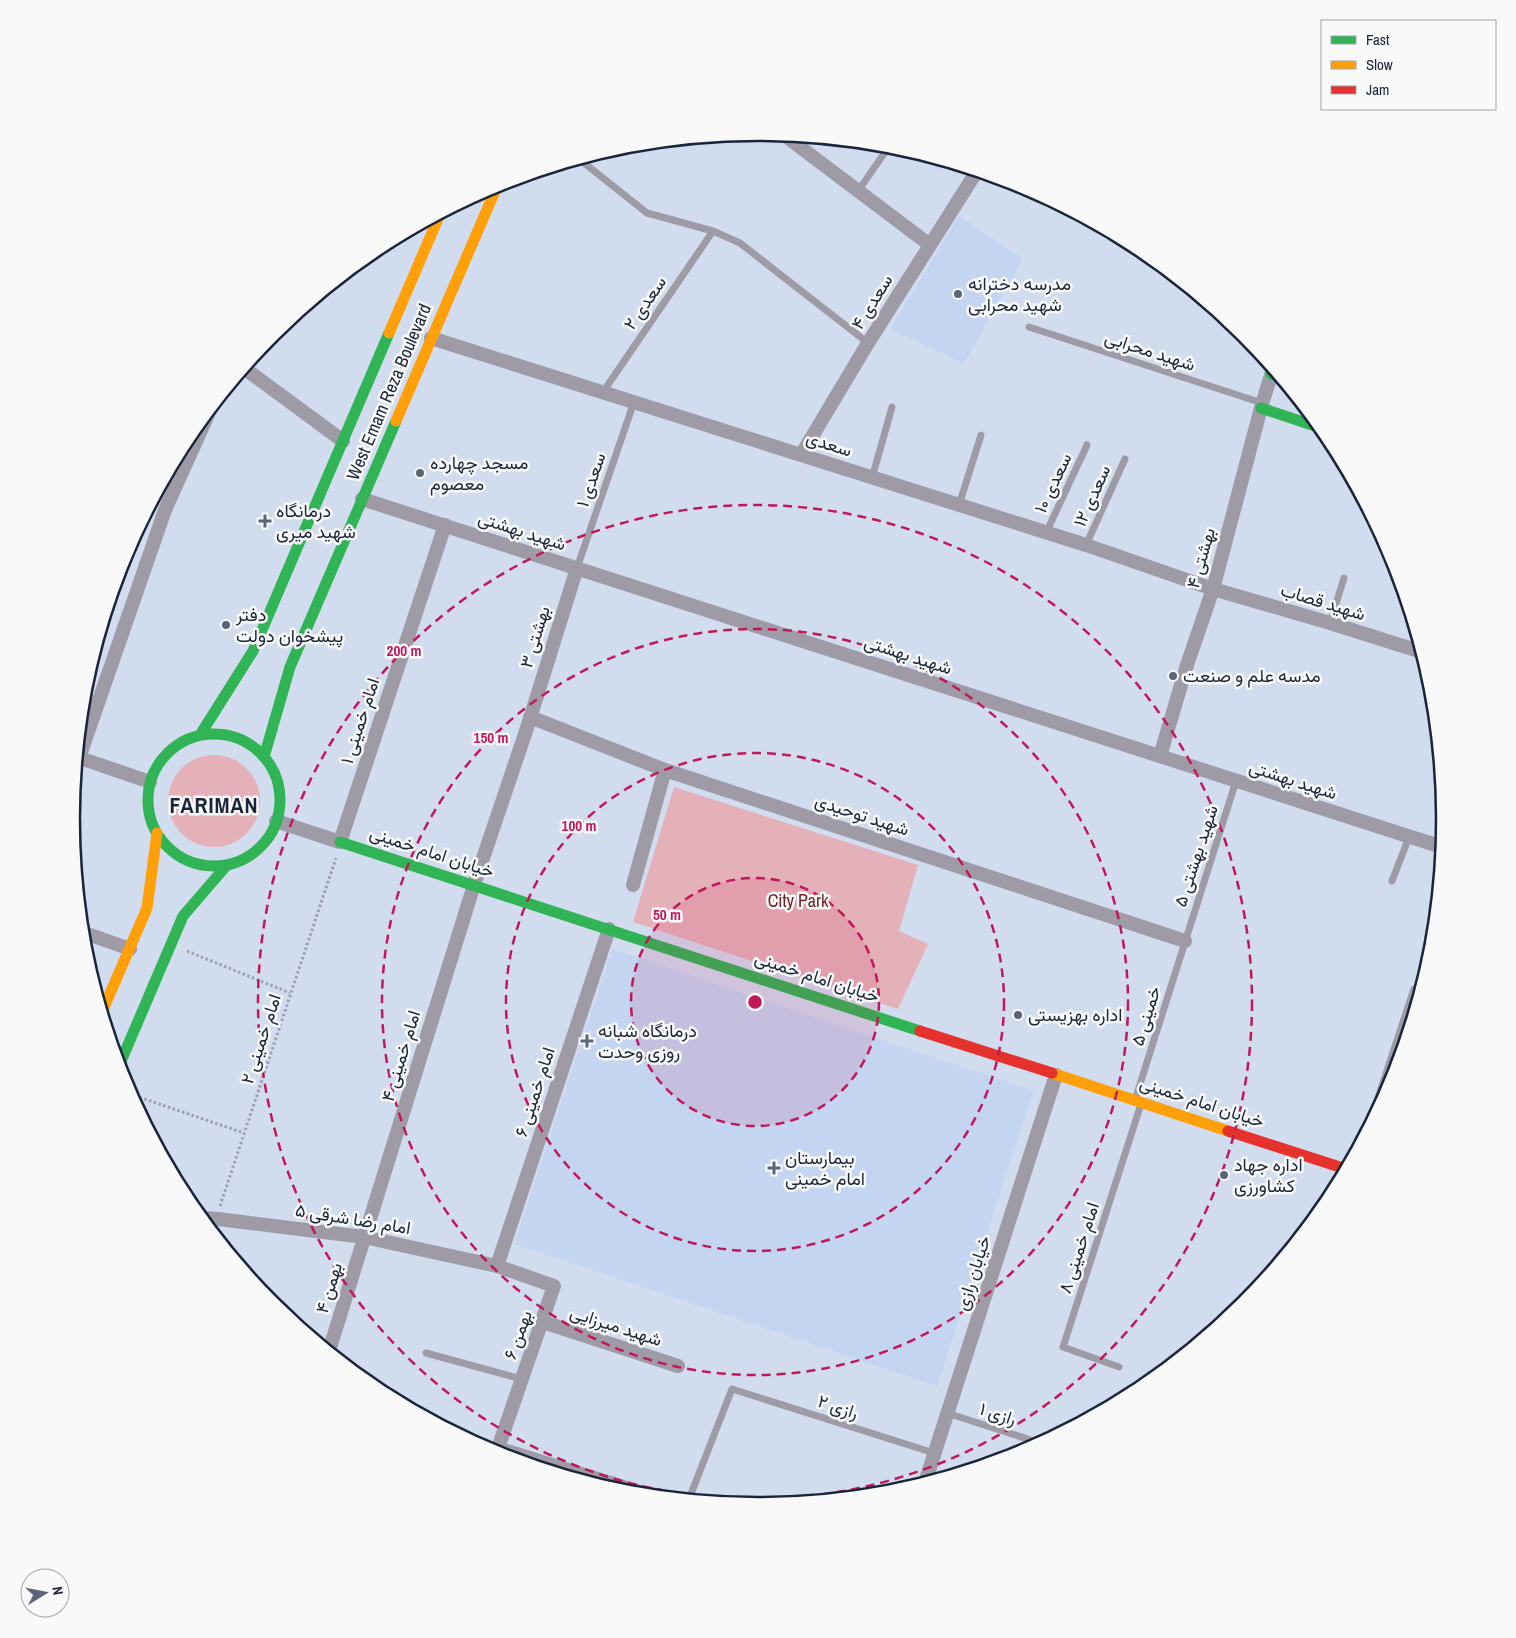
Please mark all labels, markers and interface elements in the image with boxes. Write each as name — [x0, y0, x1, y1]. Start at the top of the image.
legend — [1321, 20, 1496, 110]
text: Fast — [1366, 29, 1390, 50]
text: Slow — [1366, 54, 1393, 75]
text: Jam — [1366, 79, 1389, 100]
street label: سعدی ۴ — [845, 269, 898, 334]
street label: سعدی ۲ — [617, 271, 672, 335]
place label: مدرسه دخترانه شهید محرابی — [968, 271, 1071, 317]
marker: مدرسه دخترانه شهید محرابی — [952, 288, 964, 300]
street label: West Emam Reza Boulevard — [340, 300, 437, 484]
street label: شهید محرابی — [1102, 324, 1199, 377]
street label: سعدی — [803, 424, 855, 463]
street label: سعدی ۱ — [570, 449, 611, 510]
street label: سعدی ۱۰ — [1028, 449, 1077, 517]
place label: مسجد چهارده معصوم — [430, 450, 528, 496]
street label: سعدی ۱۲ — [1067, 461, 1116, 531]
marker: مسجد چهارده معصوم — [414, 467, 426, 479]
place label: درمانگاه شهید میری — [276, 498, 356, 544]
street label: شهید بهشتی — [475, 505, 569, 556]
marker: درمانگاه شهید میری — [258, 514, 272, 528]
street label: بهشتی ۴ — [1180, 525, 1221, 591]
street label: شهید قصاب — [1278, 577, 1369, 626]
place label: دفتر پیشخوان دولت — [235, 602, 343, 648]
street label: بهشتی ۳ — [513, 603, 556, 671]
marker: دفتر پیشخوان دولت — [220, 619, 232, 631]
street label: شهید بهشتی — [861, 629, 955, 680]
text: 200 m — [387, 640, 421, 661]
place label: مدسه علم و صنعت — [1183, 663, 1321, 688]
marker: مدسه علم و صنعت — [1167, 670, 1179, 682]
street label: امام خمینی ۱ — [334, 675, 385, 767]
text: 150 m — [474, 727, 508, 748]
street label: شهید بهشتی — [1246, 754, 1340, 805]
street label: شهید توحیدی — [812, 788, 913, 842]
district label: FARIMAN — [169, 790, 259, 820]
street label: شهید بهشتی ۵ — [1167, 802, 1224, 910]
text: 100 m — [562, 815, 596, 836]
street label: خیابان امام خمینی — [367, 820, 498, 883]
park label: City Park — [768, 888, 829, 913]
text: 50 m — [653, 904, 681, 925]
street label: خیابان امام خمینی — [752, 945, 883, 1008]
street label: خمینی ۵ — [1125, 983, 1166, 1049]
street label: امام خمینی ۲ — [234, 991, 287, 1087]
centre of rings — [746, 993, 764, 1011]
place label: اداره بهزیستی — [1028, 1002, 1122, 1027]
street label: امام خمینی ۴ — [375, 1007, 426, 1105]
marker: اداره بهزیستی — [1012, 1009, 1024, 1021]
place label: درمانگاه شبانه روزی وحدت — [598, 1018, 697, 1064]
marker: درمانگاه شبانه روزی وحدت — [580, 1034, 594, 1048]
street label: امام خمینی ۶ — [508, 1044, 561, 1140]
street label: خیابان امام خمینی — [1137, 1070, 1268, 1133]
place label: بیمارستان امام خمینی — [785, 1145, 865, 1191]
place label: اداره جهاد کشاورزی — [1234, 1152, 1303, 1198]
marker: بیمارستان امام خمینی — [767, 1161, 781, 1175]
marker: اداره جهاد کشاورزی — [1218, 1169, 1230, 1181]
street label: امام رضا شرقی ۵ — [294, 1197, 413, 1240]
street label: امام خمینی ۸ — [1052, 1199, 1105, 1297]
street label: خیابان رازی — [949, 1232, 996, 1314]
street label: بهمن ۴ — [309, 1259, 348, 1316]
street label: شهید میرزایی — [567, 1299, 666, 1352]
street label: بهمن ۶ — [497, 1307, 538, 1363]
street label: رازی ۲ — [815, 1388, 862, 1425]
street label: رازی ۱ — [977, 1396, 1020, 1431]
north arrow — [20, 1568, 70, 1618]
text: N — [48, 1585, 67, 1596]

